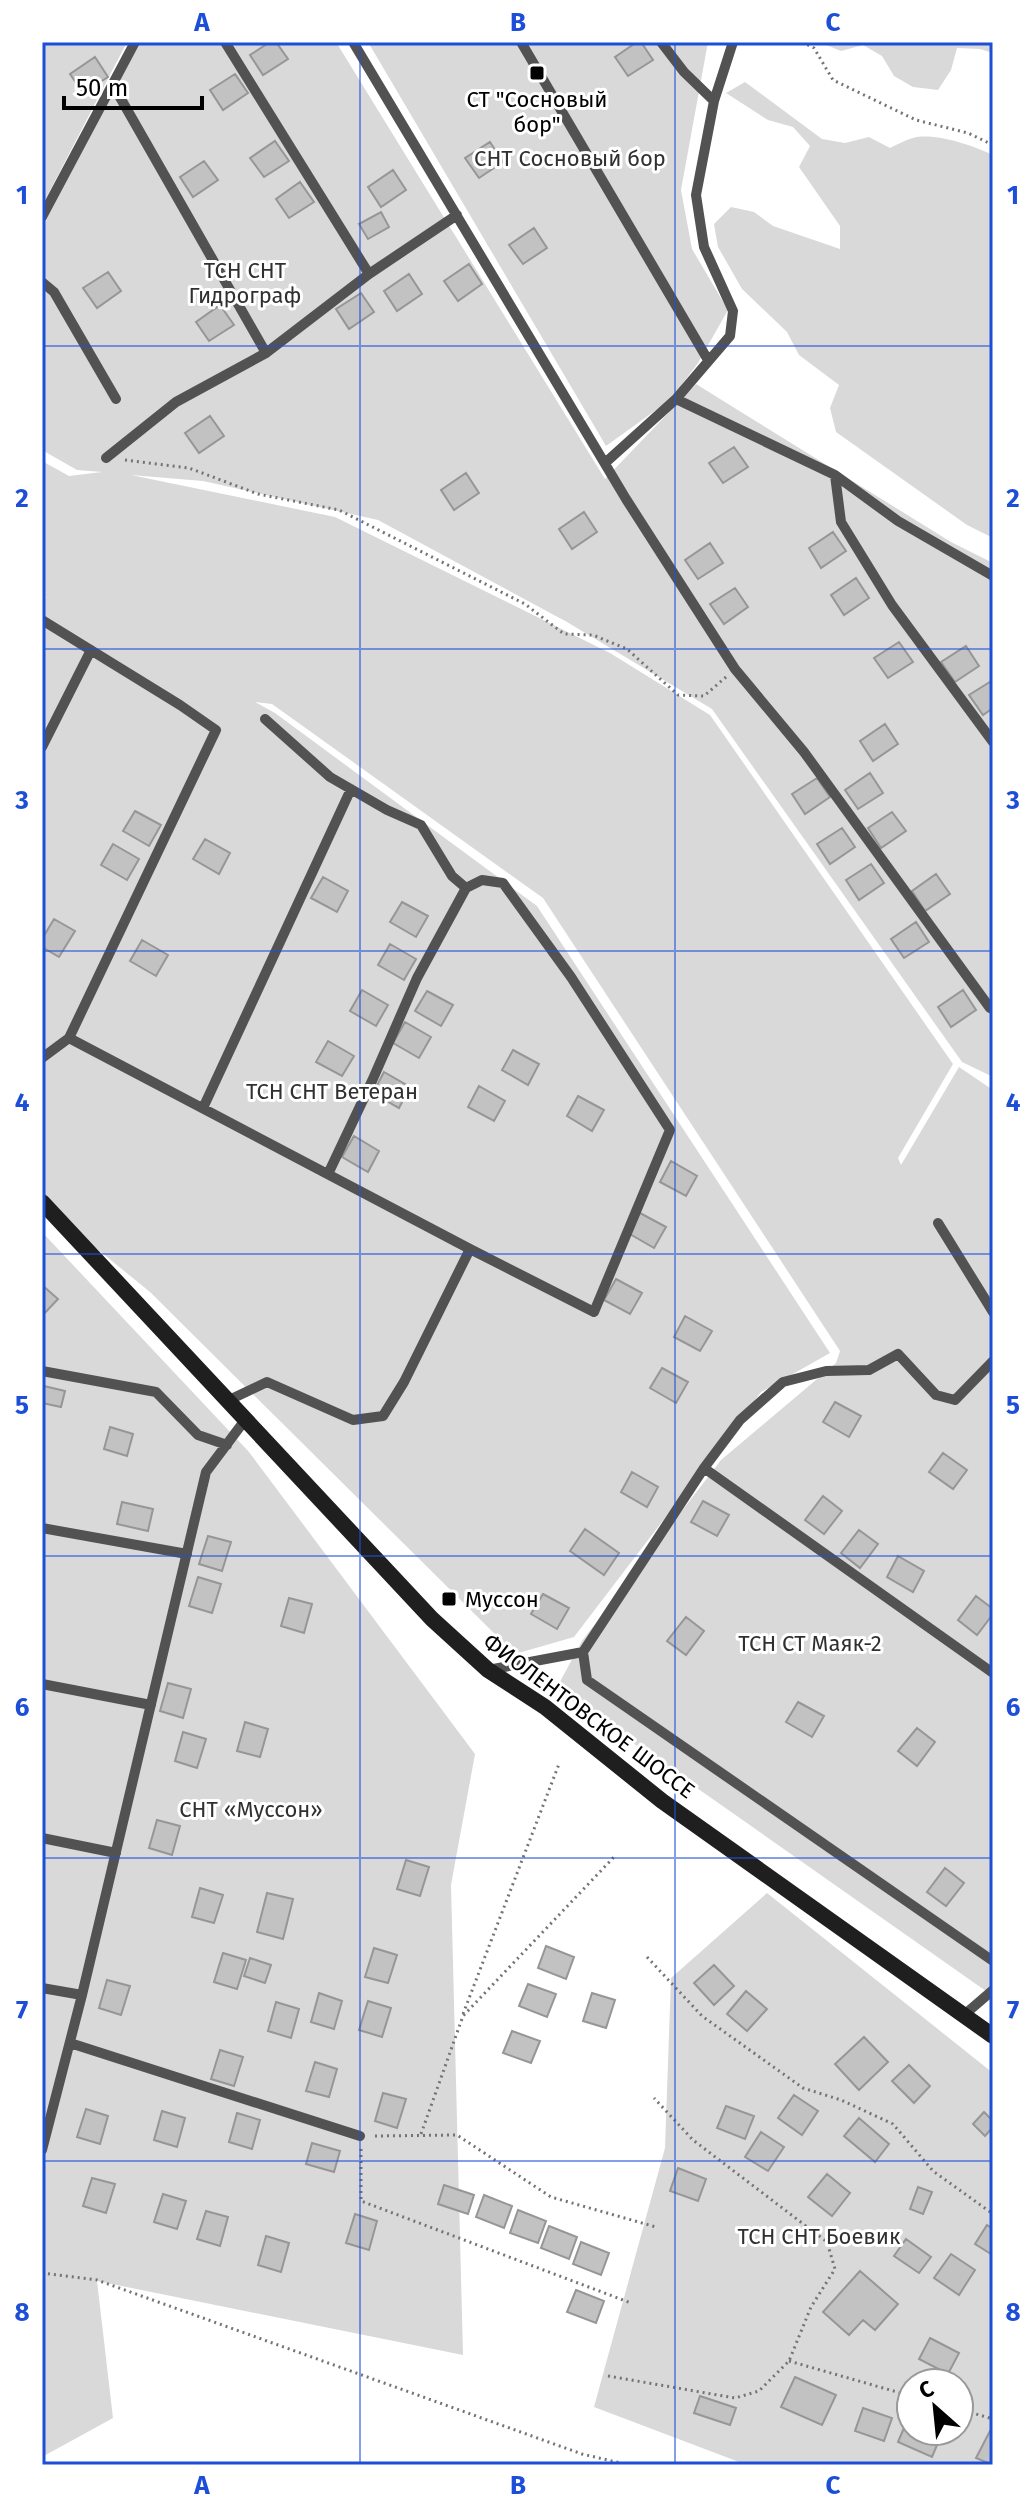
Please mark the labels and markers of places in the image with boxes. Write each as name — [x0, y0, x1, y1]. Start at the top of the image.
marker: СТ "Сосновый бор" — [528, 64, 546, 82]
place label: СТ "Сосновый бор" — [467, 86, 607, 138]
place label: Муссон — [465, 1586, 539, 1613]
marker: Муссон — [440, 1590, 458, 1608]

